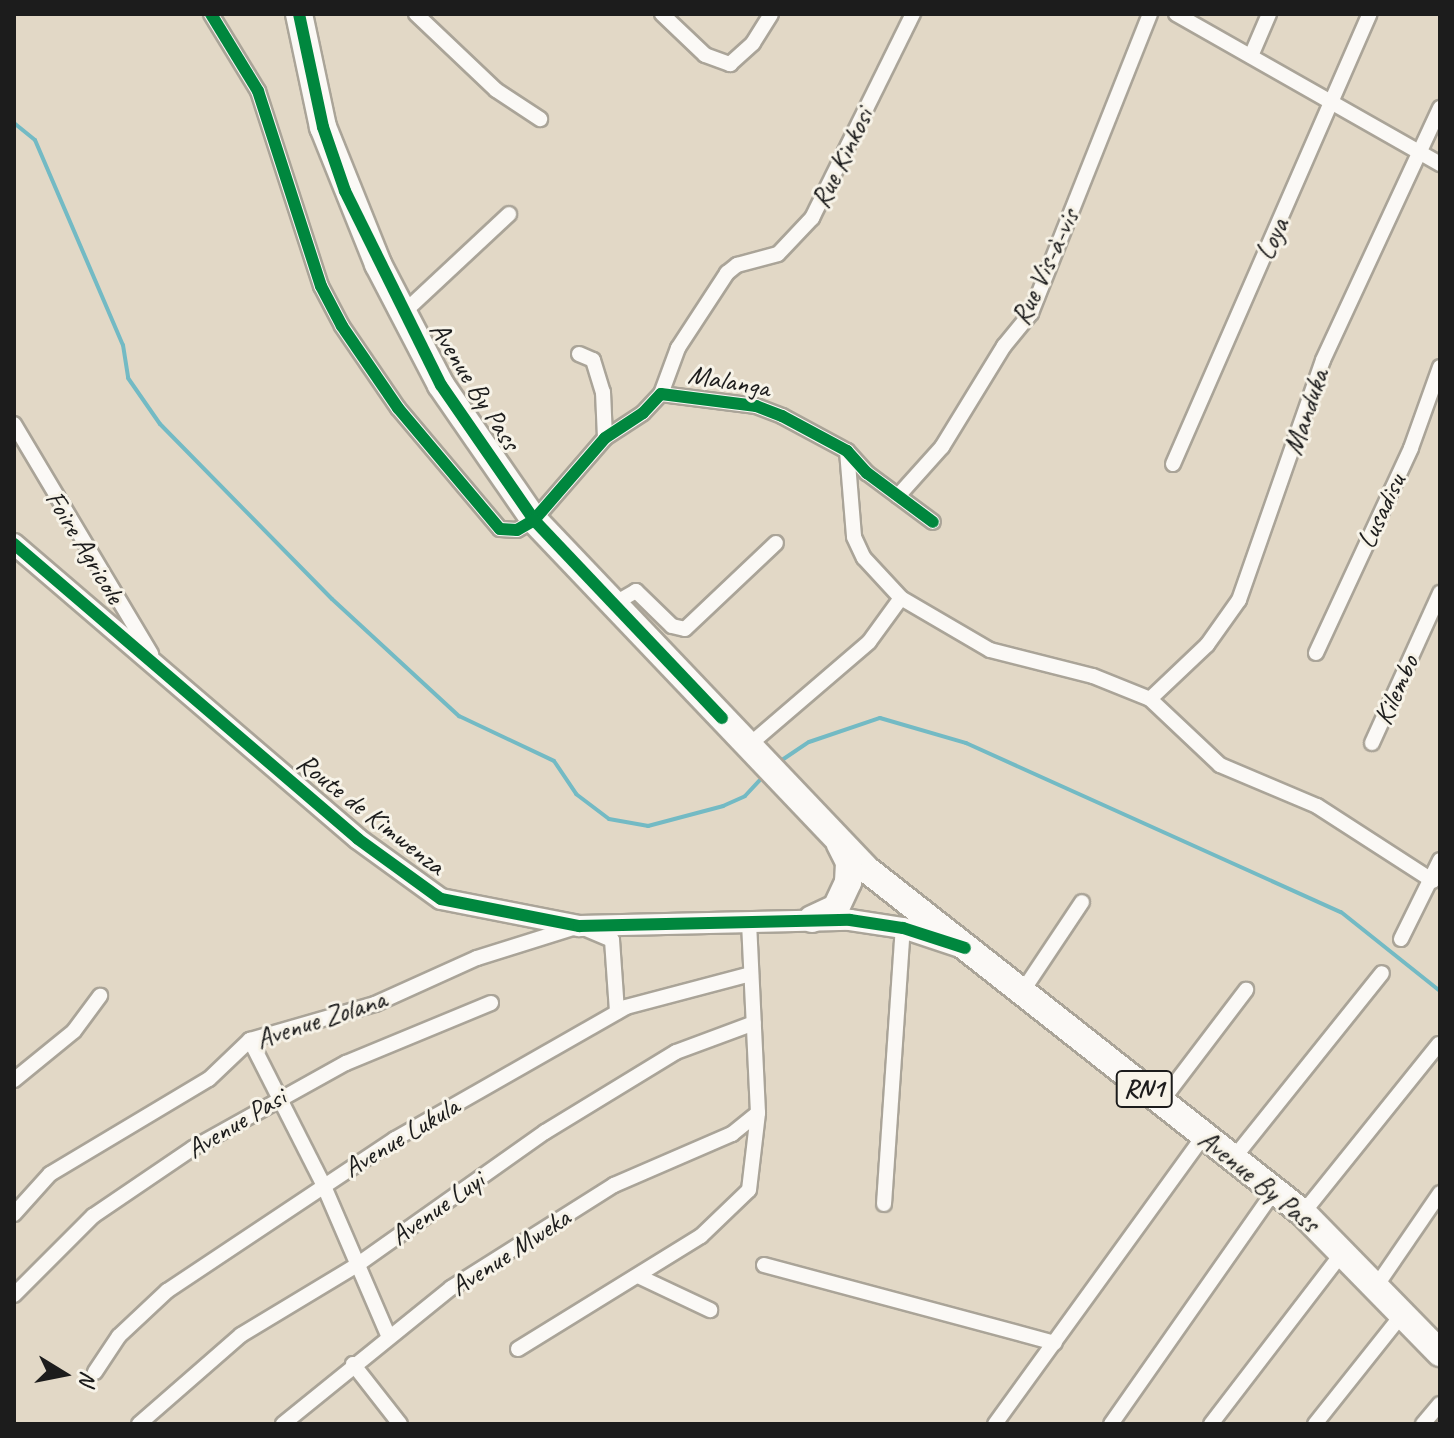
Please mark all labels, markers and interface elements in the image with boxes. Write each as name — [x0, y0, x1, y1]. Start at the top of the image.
street label: Rue Kinkosi — [803, 102, 881, 214]
street label: Rue Vis-à-vis — [1004, 204, 1086, 330]
street label: Loya — [1248, 213, 1296, 265]
street label: Avenue By Pass — [422, 316, 528, 456]
street label: Malanga — [686, 357, 772, 405]
street label: Manduka — [1276, 365, 1336, 459]
street label: Lusadisu — [1349, 469, 1413, 553]
street label: Foire Agricole — [38, 484, 132, 610]
street label: Kilembo — [1366, 650, 1426, 730]
street label: Route de Kimwenza — [290, 746, 452, 882]
street label: Avenue Zolana — [252, 982, 390, 1056]
road number: RN1 — [1114, 1067, 1174, 1111]
street label: Avenue Pasi — [180, 1080, 292, 1166]
street label: Avenue Lukula — [337, 1089, 465, 1185]
street label: Avenue By Pass — [1192, 1122, 1326, 1240]
street label: Avenue Luyi — [384, 1164, 490, 1252]
street label: Avenue Mweka — [444, 1201, 576, 1303]
north arrow — [24, 1334, 104, 1414]
text: N — [73, 1369, 103, 1387]

